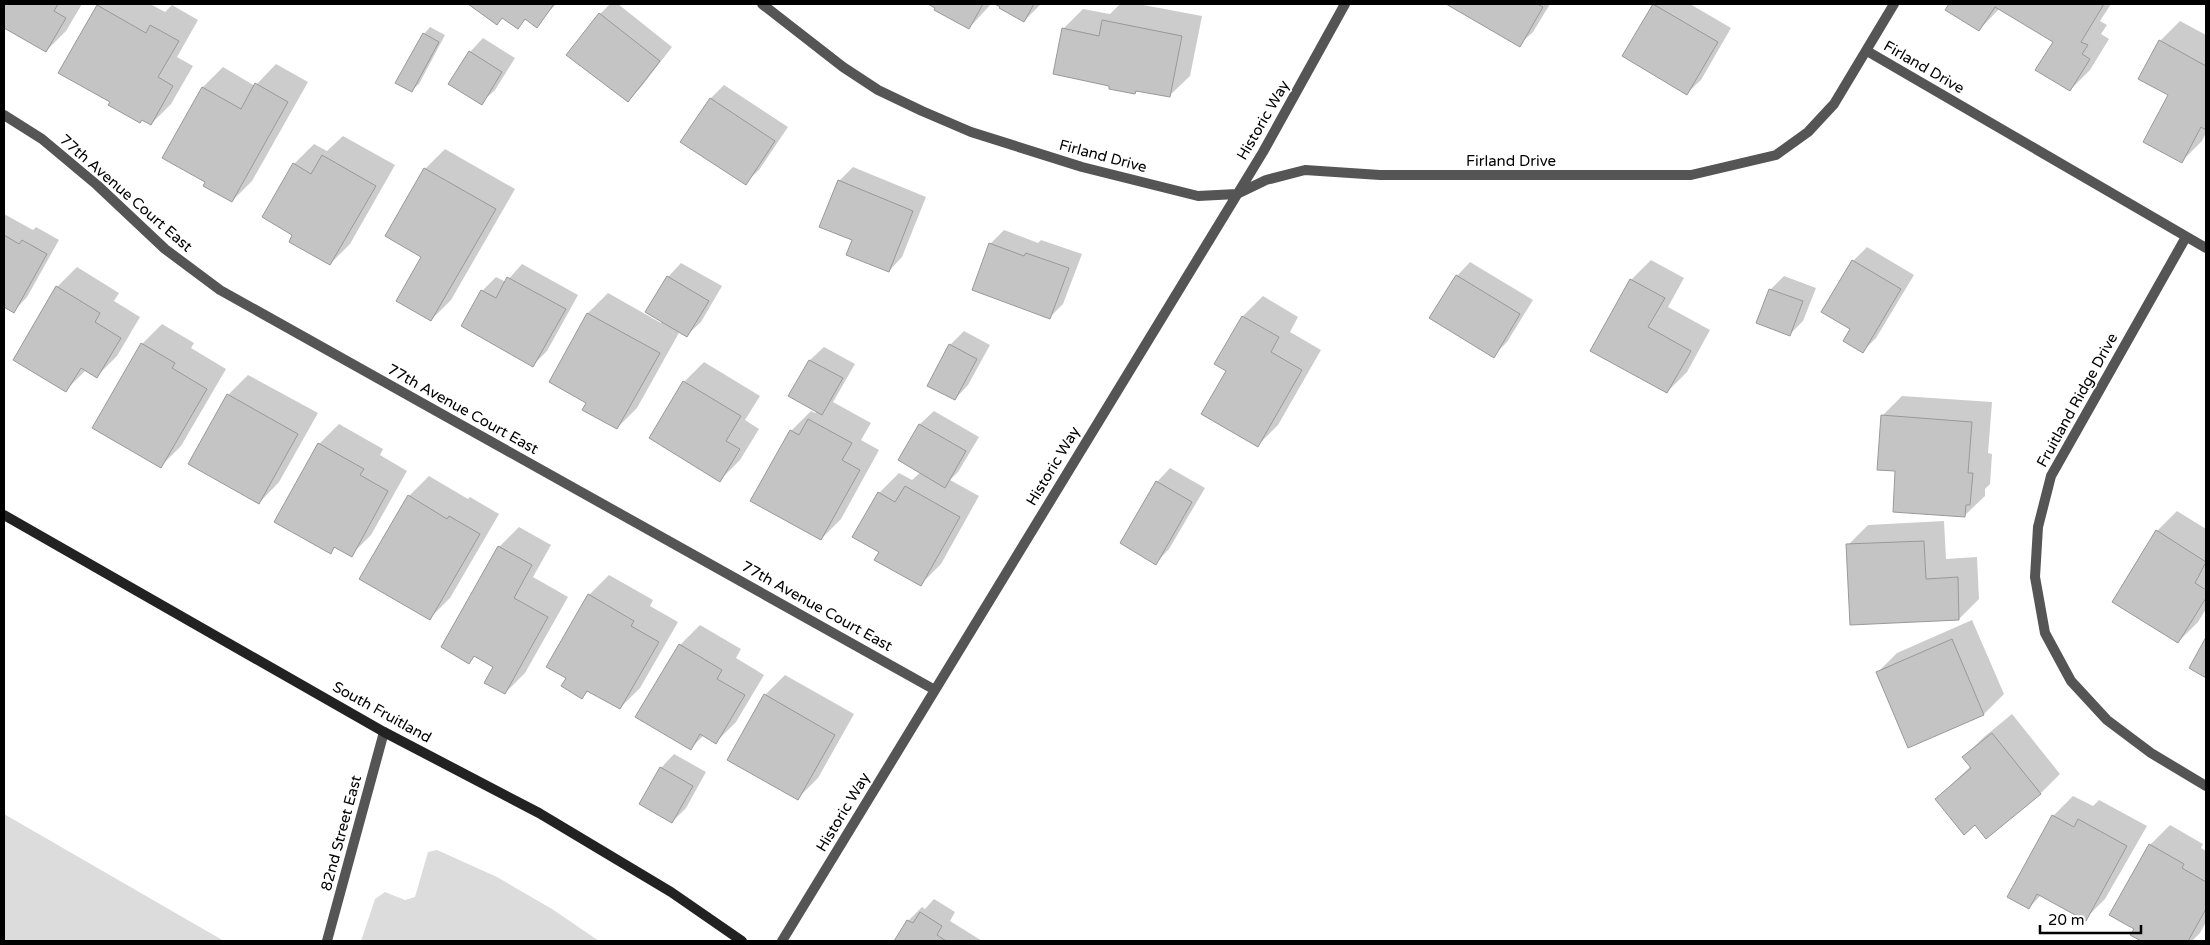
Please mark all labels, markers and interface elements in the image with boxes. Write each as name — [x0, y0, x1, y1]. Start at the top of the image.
street label: Firland Drive — [1881, 37, 1967, 97]
street label: Historic Way — [1233, 77, 1293, 163]
street label: 77th Avenue Court East — [56, 131, 196, 256]
street label: Firland Drive — [1057, 136, 1149, 176]
street label: Firland Drive — [1466, 152, 1556, 170]
street label: Fruitland Ridge Drive — [2033, 330, 2121, 470]
street label: 77th Avenue Court East — [384, 360, 542, 458]
street label: Historic Way — [1022, 423, 1084, 509]
street label: 77th Avenue Court East — [738, 557, 896, 655]
street label: South Fruitland — [329, 677, 435, 747]
street label: Historic Way — [812, 769, 874, 855]
street label: 82nd Street East — [317, 773, 365, 893]
scale bar — [2040, 902, 2141, 934]
text: 20 m — [2048, 911, 2085, 929]

